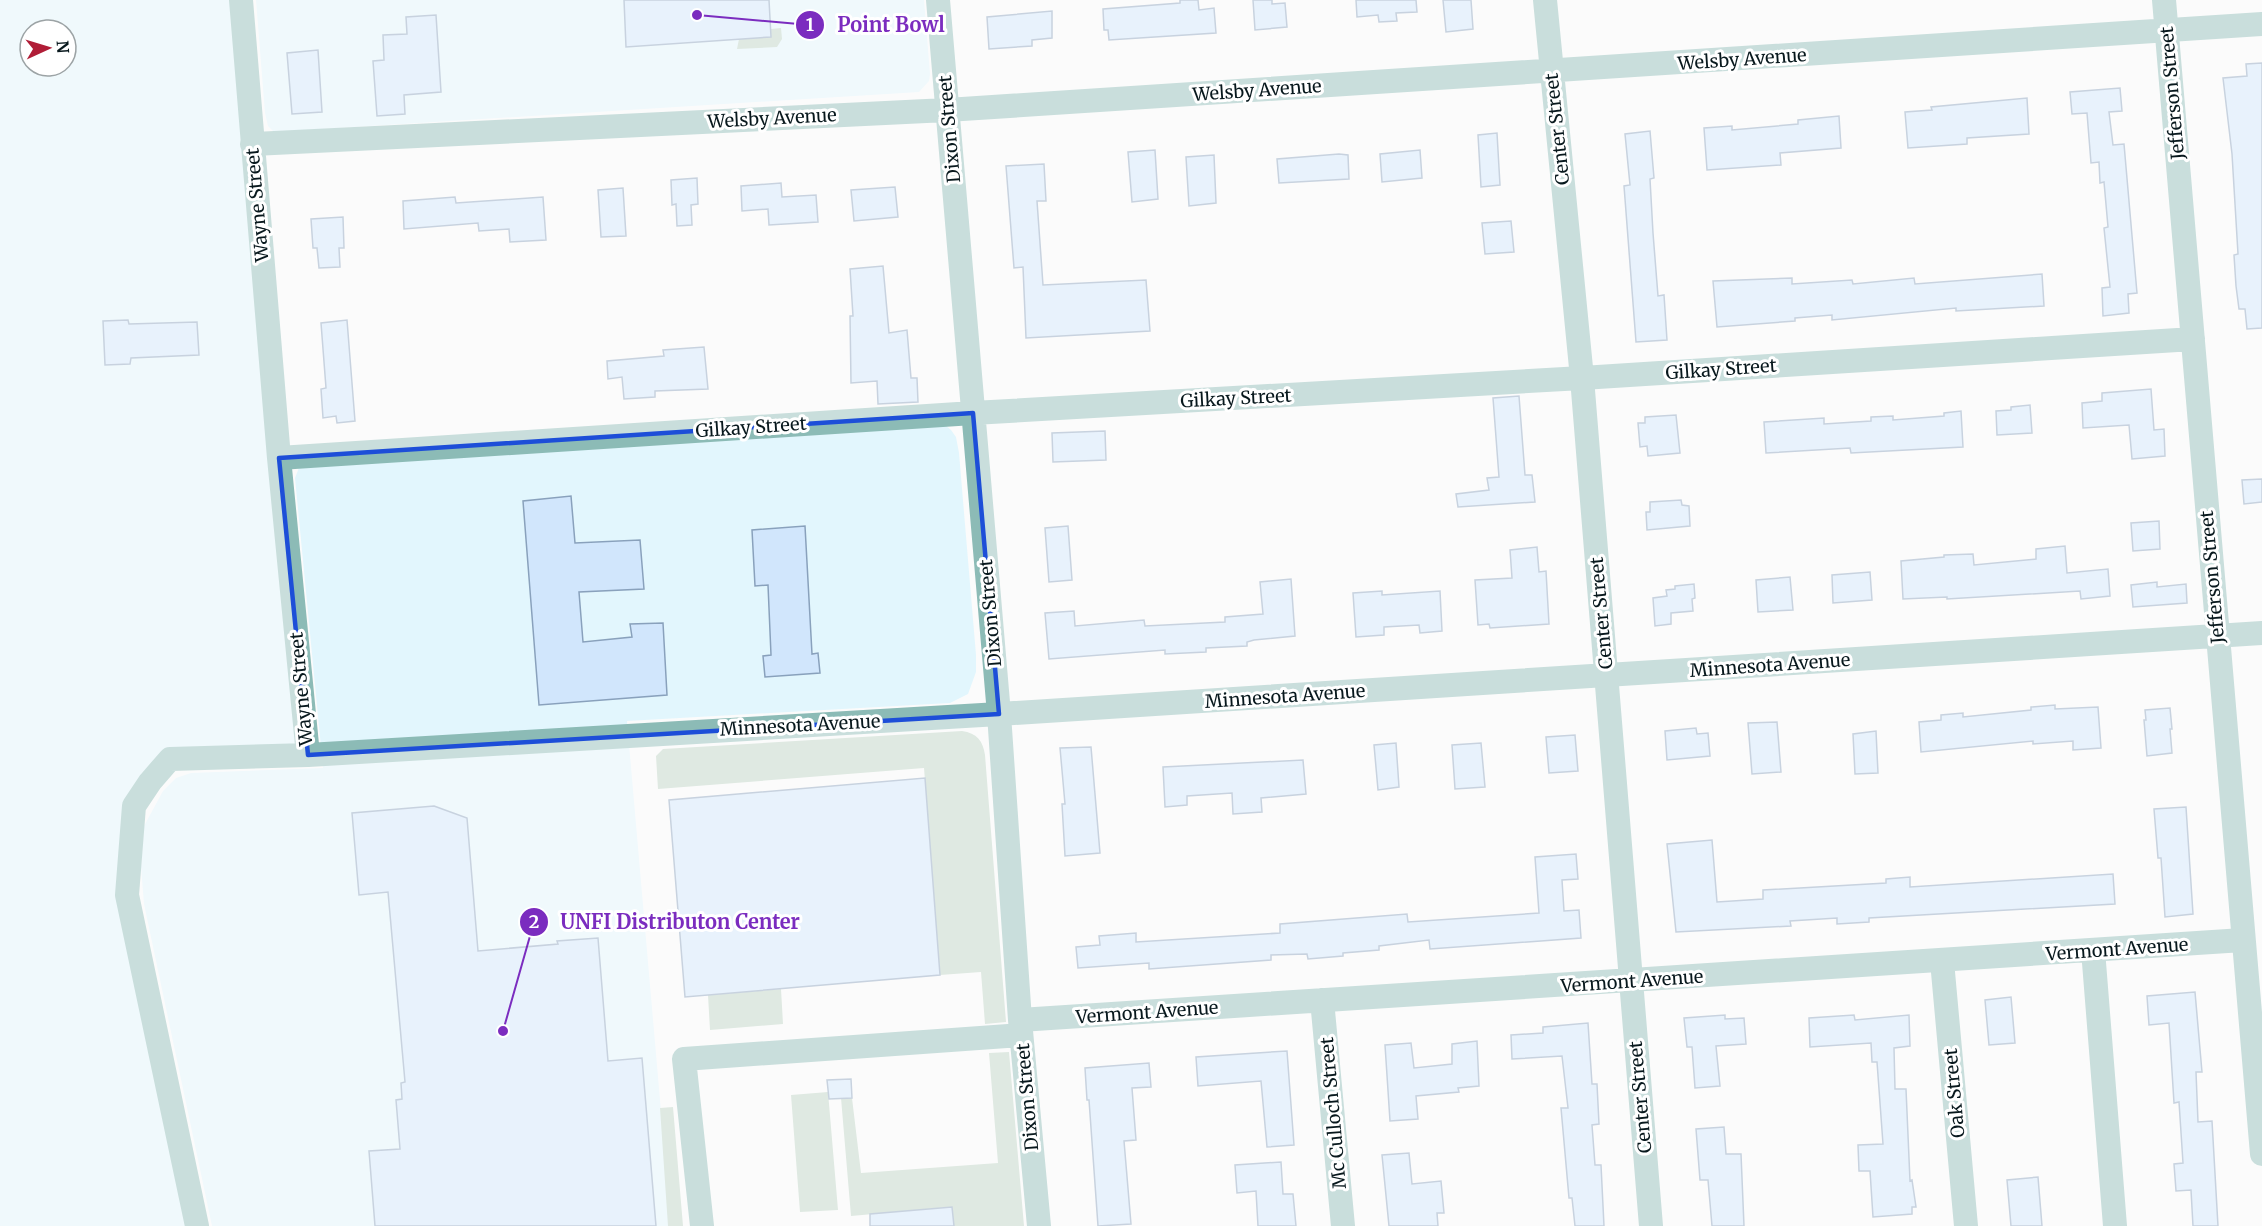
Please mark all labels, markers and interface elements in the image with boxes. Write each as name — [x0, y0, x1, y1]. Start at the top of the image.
callout: Point Bowl — [795, 6, 956, 44]
text: Point Bowl — [837, 12, 945, 37]
text: 1 — [806, 13, 814, 36]
north arrow — [18, 18, 78, 78]
street label: Jefferson Street — [2155, 25, 2189, 162]
text: N — [53, 40, 73, 54]
street label: Welsby Avenue — [1676, 43, 1807, 75]
street label: Center Street — [1540, 72, 1574, 186]
street label: Dixon Street — [933, 74, 965, 184]
street label: Welsby Avenue — [1191, 74, 1322, 106]
street label: Welsby Avenue — [706, 103, 837, 133]
street label: Wayne Street — [241, 147, 274, 264]
street label: Gilkay Street — [1665, 354, 1777, 384]
street label: Gilkay Street — [1180, 384, 1292, 412]
street label: Gilkay Street — [695, 412, 807, 442]
street label: Jefferson Street — [2195, 509, 2229, 646]
street label: Center Street — [1585, 556, 1617, 670]
street label: Dixon Street — [974, 558, 1006, 668]
street label: Wayne Street — [285, 631, 318, 748]
street label: Minnesota Avenue — [1689, 648, 1851, 682]
street label: Minnesota Avenue — [1204, 679, 1366, 713]
street label: Minnesota Avenue — [719, 709, 881, 741]
callout: UNFI Distributon Center — [519, 903, 812, 941]
text: UNFI Distributon Center — [560, 909, 800, 934]
text: 2 — [529, 910, 539, 933]
street label: Vermont Avenue — [2044, 933, 2189, 966]
street label: Vermont Avenue — [1559, 965, 1704, 998]
street label: Vermont Avenue — [1074, 996, 1219, 1029]
street label: Mc Culloch Street — [1315, 1036, 1351, 1190]
street label: Center Street — [1624, 1040, 1656, 1154]
street label: Dixon Street — [1011, 1042, 1043, 1152]
street label: Oak Street — [1939, 1047, 1969, 1139]

